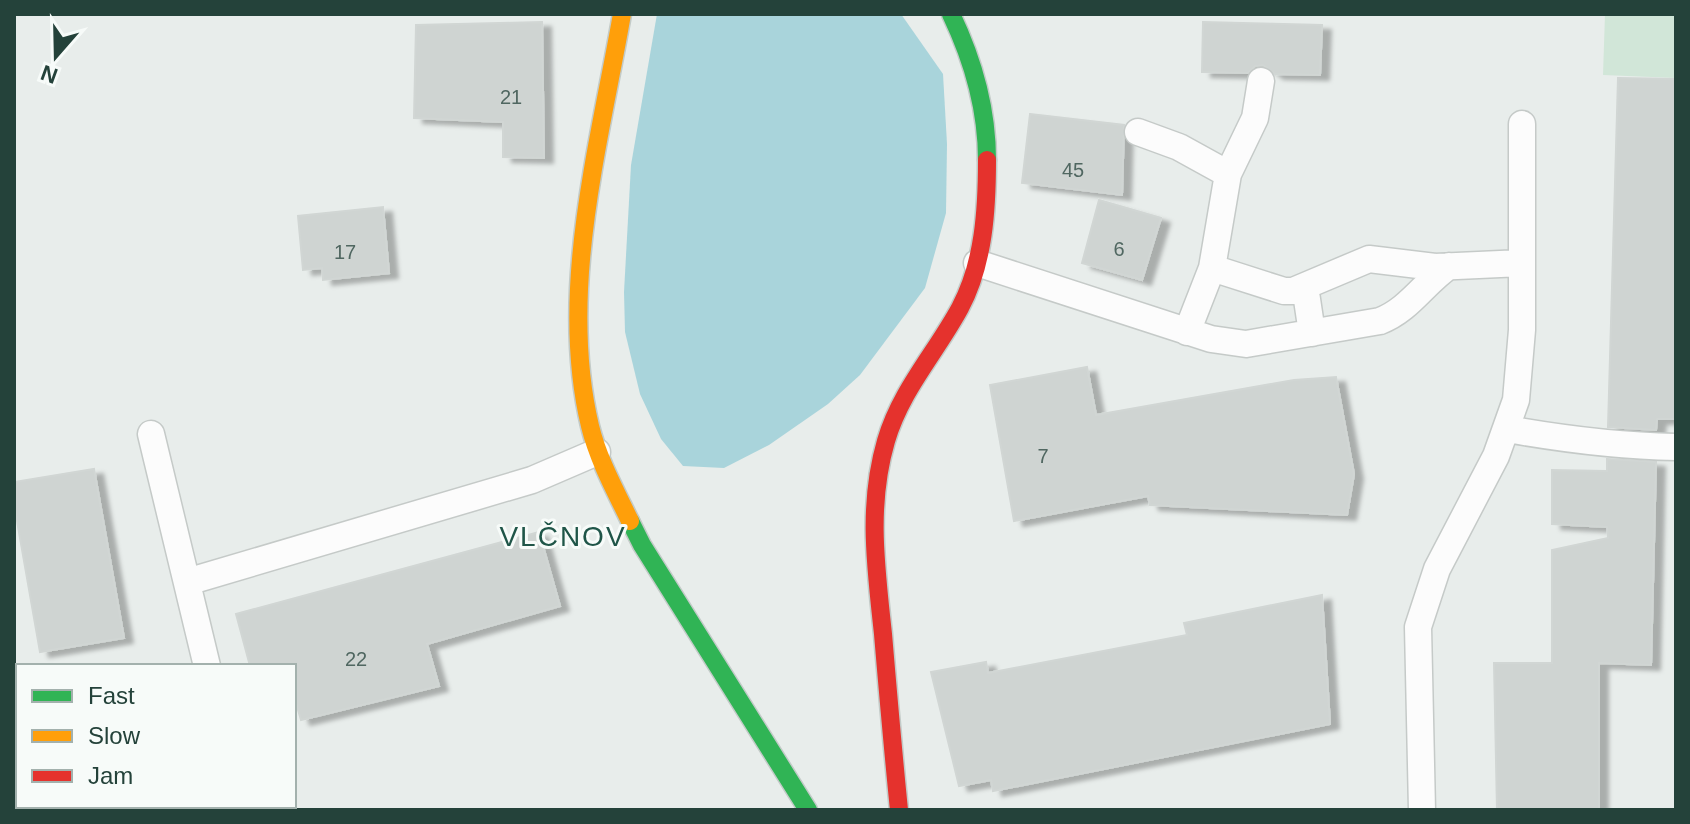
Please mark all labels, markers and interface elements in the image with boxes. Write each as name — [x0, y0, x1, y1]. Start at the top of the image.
north arrow — [16, 16, 96, 96]
text: N — [38, 60, 61, 89]
house number: 21 — [500, 86, 522, 108]
house number: 45 — [1062, 159, 1084, 181]
house number: 6 — [1113, 238, 1125, 260]
house number: 17 — [334, 241, 356, 263]
house number: 7 — [1037, 445, 1049, 467]
district label: VLČNOV — [499, 521, 627, 552]
house number: 22 — [345, 648, 367, 670]
legend — [16, 664, 296, 808]
text: Fast — [88, 682, 135, 709]
text: Slow — [88, 722, 141, 749]
text: Jam — [88, 762, 133, 789]

